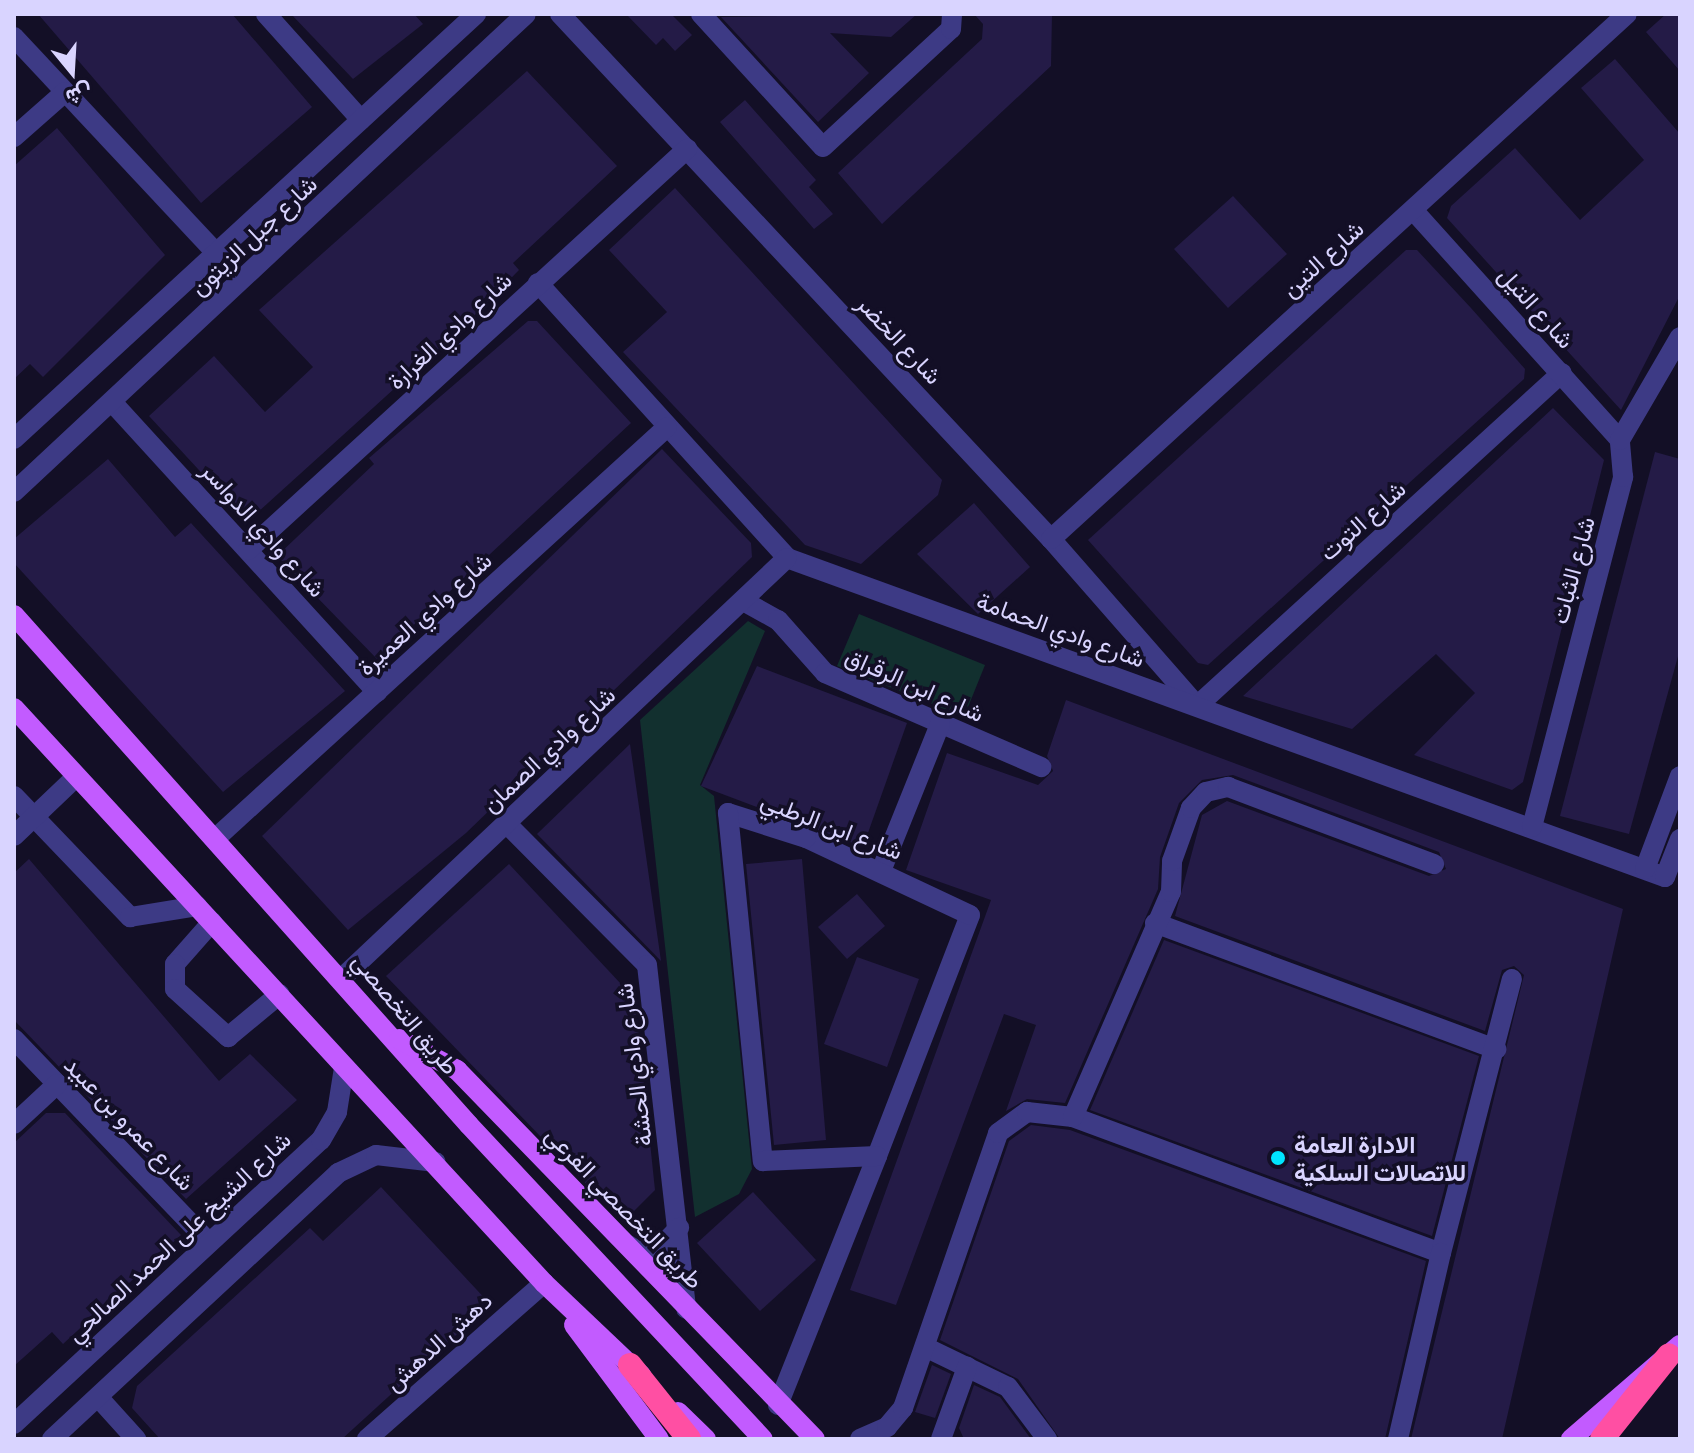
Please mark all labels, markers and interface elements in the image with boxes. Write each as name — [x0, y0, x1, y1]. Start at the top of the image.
north arrow — [32, 32, 112, 112]
text: ش — [62, 76, 97, 113]
street label: شارع جبل الزيتون — [184, 169, 322, 301]
street label: شارع التين — [1275, 214, 1369, 302]
street label: شارع التيل — [1493, 260, 1581, 354]
street label: شارع وادي الغرارة — [381, 265, 517, 395]
street label: شارع الخضر — [851, 288, 949, 390]
street label: شارع وادي الدواسر — [196, 455, 332, 603]
street label: شارع التوت — [1313, 474, 1411, 566]
street label: شارع الثبات — [1544, 513, 1600, 627]
street label: شارع وادي العميرة — [351, 545, 497, 681]
street label: شارع وادي الحمامة — [973, 585, 1149, 673]
street label: شارع ابن الرقراق — [841, 641, 989, 727]
street label: شارع وادي الصمان — [475, 680, 621, 818]
street label: شارع ابن الرطبي — [757, 785, 907, 865]
street label: طريق التخصصي — [347, 946, 465, 1080]
street label: شارع وادي الحشة — [609, 982, 657, 1148]
street label: شارع عمرو بن عبيد — [59, 1050, 201, 1196]
street label: طريق التخصصي الفرعي — [540, 1120, 710, 1294]
street label: شارع الشيخ على الحمد الصالحي — [60, 1125, 296, 1347]
place label: الادارة العامة للاتصالات السلكية — [1294, 1130, 1466, 1186]
marker: الادارة العامة للاتصالات السلكية — [1269, 1149, 1287, 1167]
street label: دهش الدهش — [378, 1285, 498, 1397]

